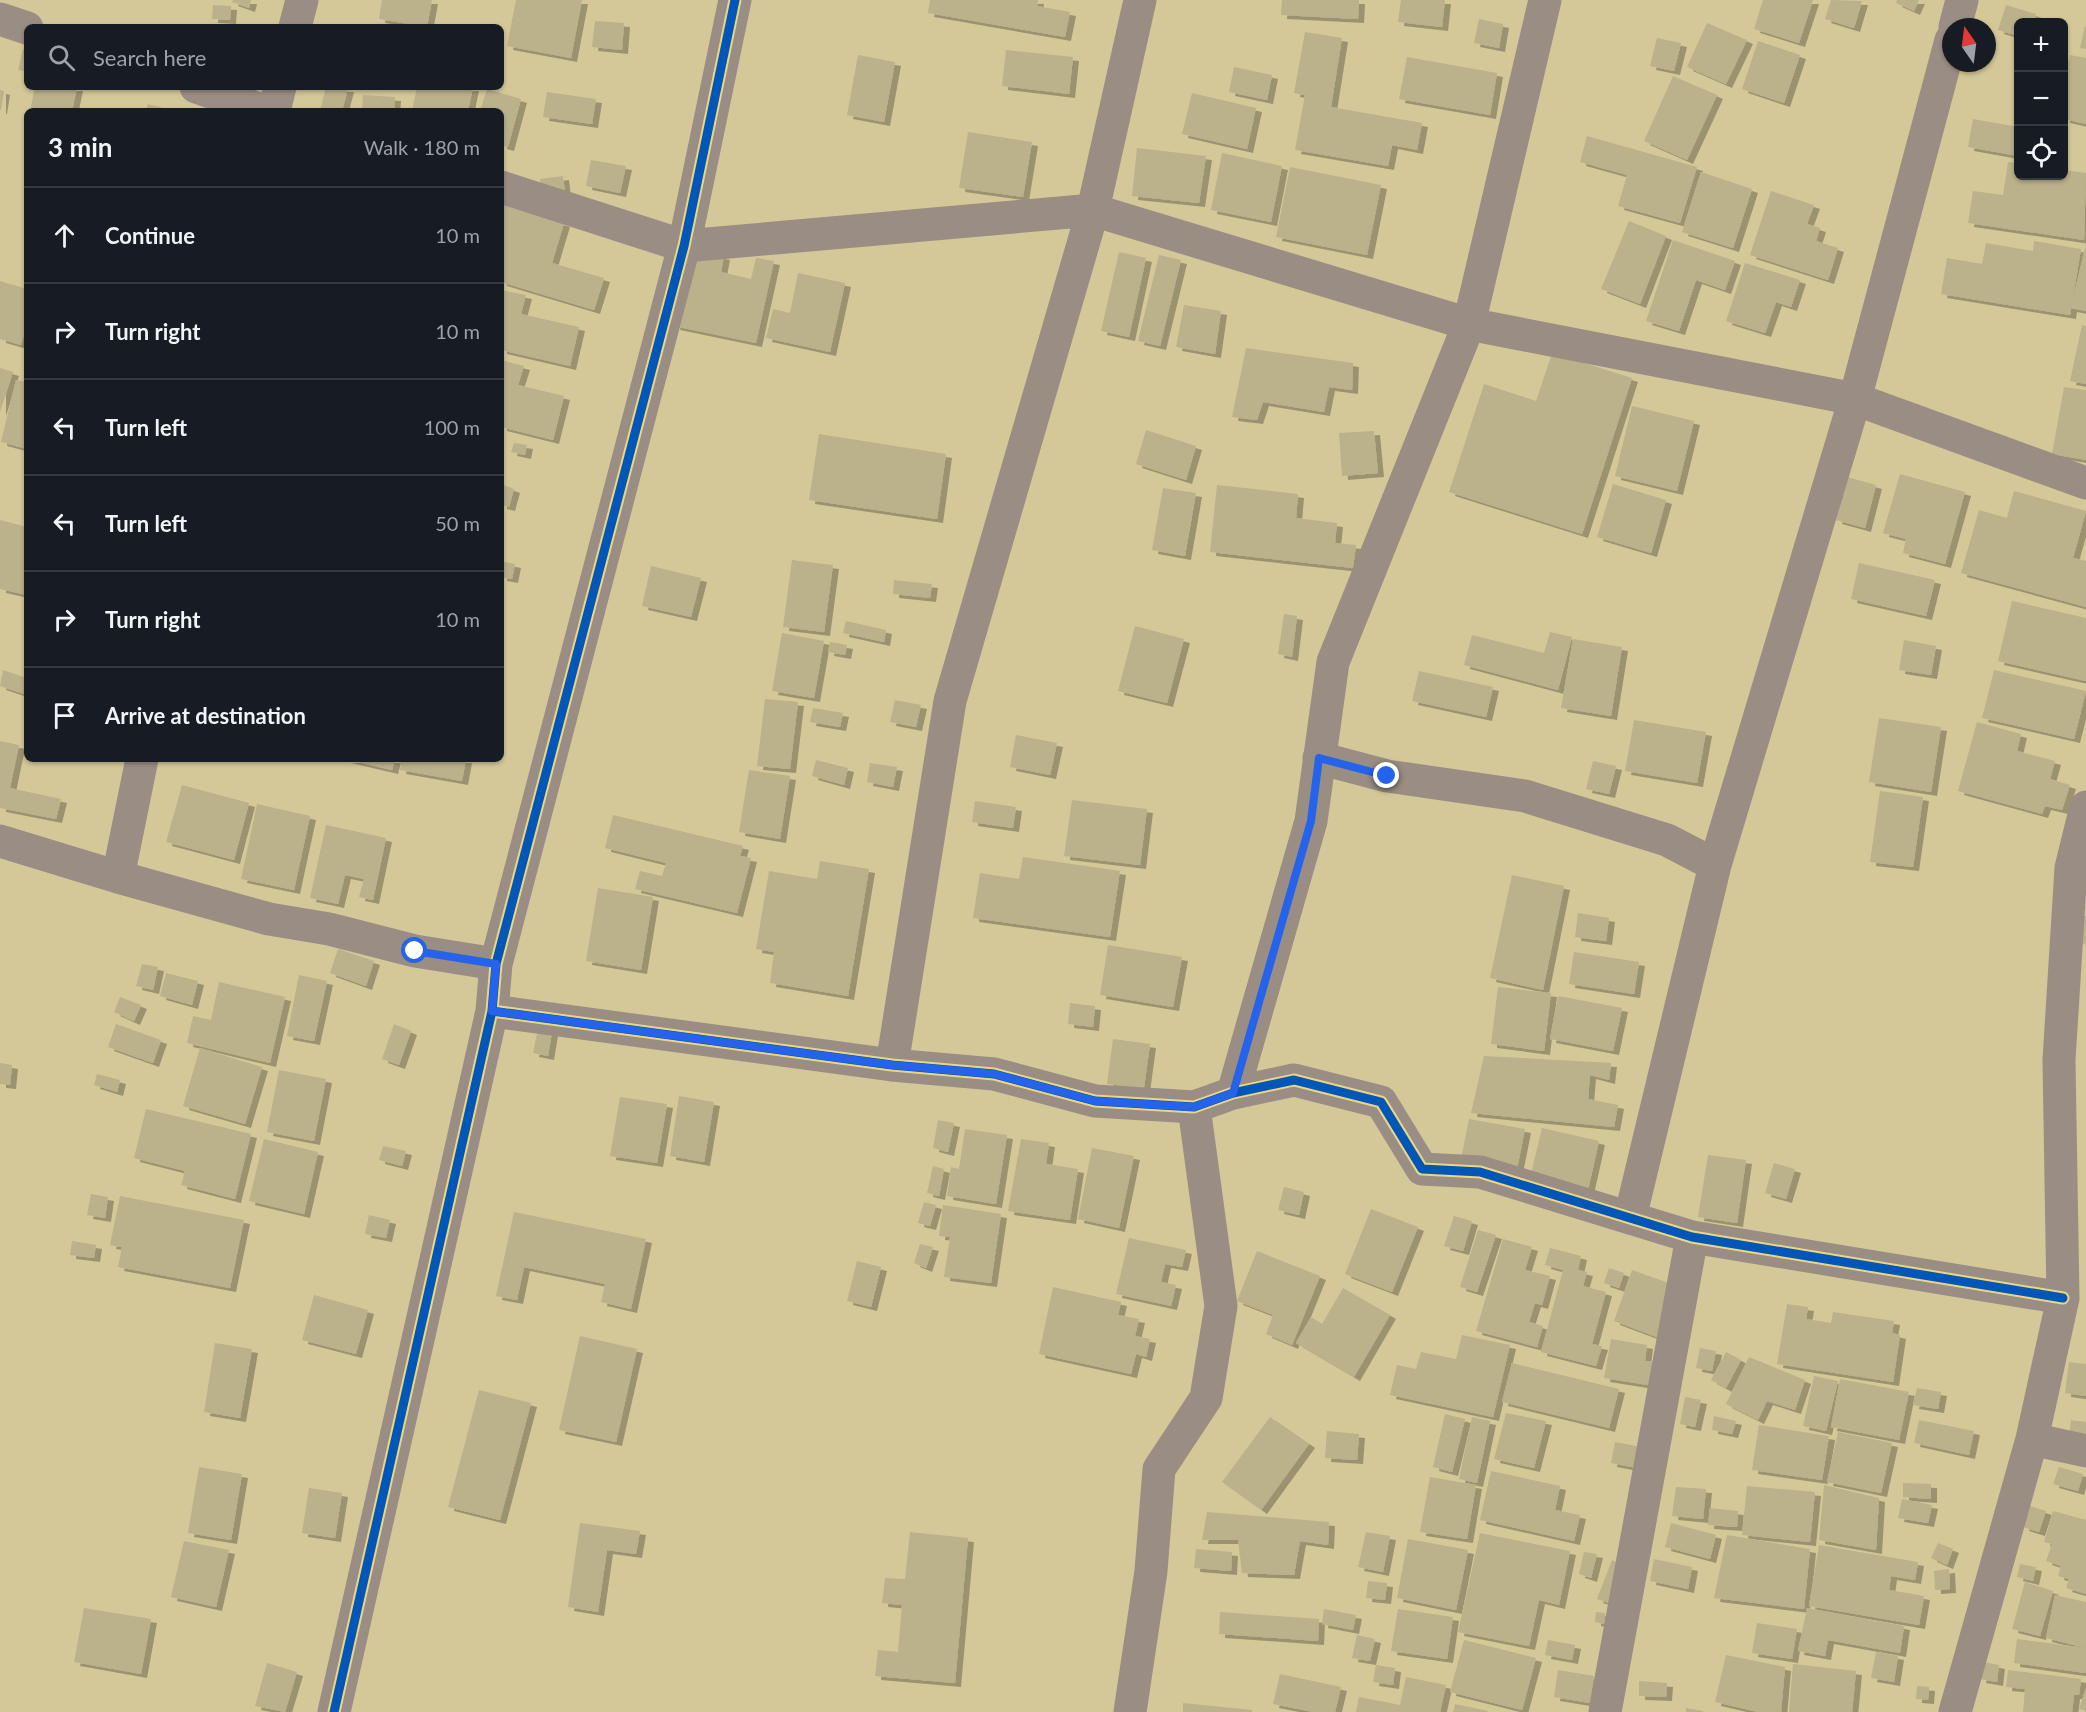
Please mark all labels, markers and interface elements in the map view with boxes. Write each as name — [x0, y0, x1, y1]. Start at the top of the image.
north arrow — [1942, 18, 1996, 72]
map controls — [2014, 18, 2068, 180]
button: + — [2014, 18, 2068, 72]
search box — [24, 24, 504, 90]
icon: search — [45, 41, 78, 74]
text: Search here — [93, 44, 206, 71]
button: − — [2014, 72, 2068, 126]
button: locate — [2014, 126, 2068, 180]
text: 3 min — [48, 131, 112, 163]
text: Walk · 180 m — [364, 135, 480, 159]
icon: ahead — [48, 219, 81, 252]
text: Continue — [105, 222, 195, 249]
text: 10 m — [435, 223, 480, 247]
icon: right — [48, 315, 81, 348]
text: Turn right — [105, 318, 200, 345]
text: 10 m — [435, 319, 480, 343]
icon: left — [48, 411, 81, 444]
text: Turn left — [105, 414, 187, 441]
text: 100 m — [424, 415, 480, 439]
icon: left — [48, 507, 81, 540]
text: Turn left — [105, 510, 187, 537]
text: 50 m — [435, 511, 480, 535]
icon: right — [48, 603, 81, 636]
text: Turn right — [105, 606, 200, 633]
text: 10 m — [435, 607, 480, 631]
icon: arrive — [48, 699, 81, 732]
text: Arrive at destination — [105, 702, 306, 729]
route end — [1373, 762, 1399, 788]
route start — [401, 937, 427, 963]

